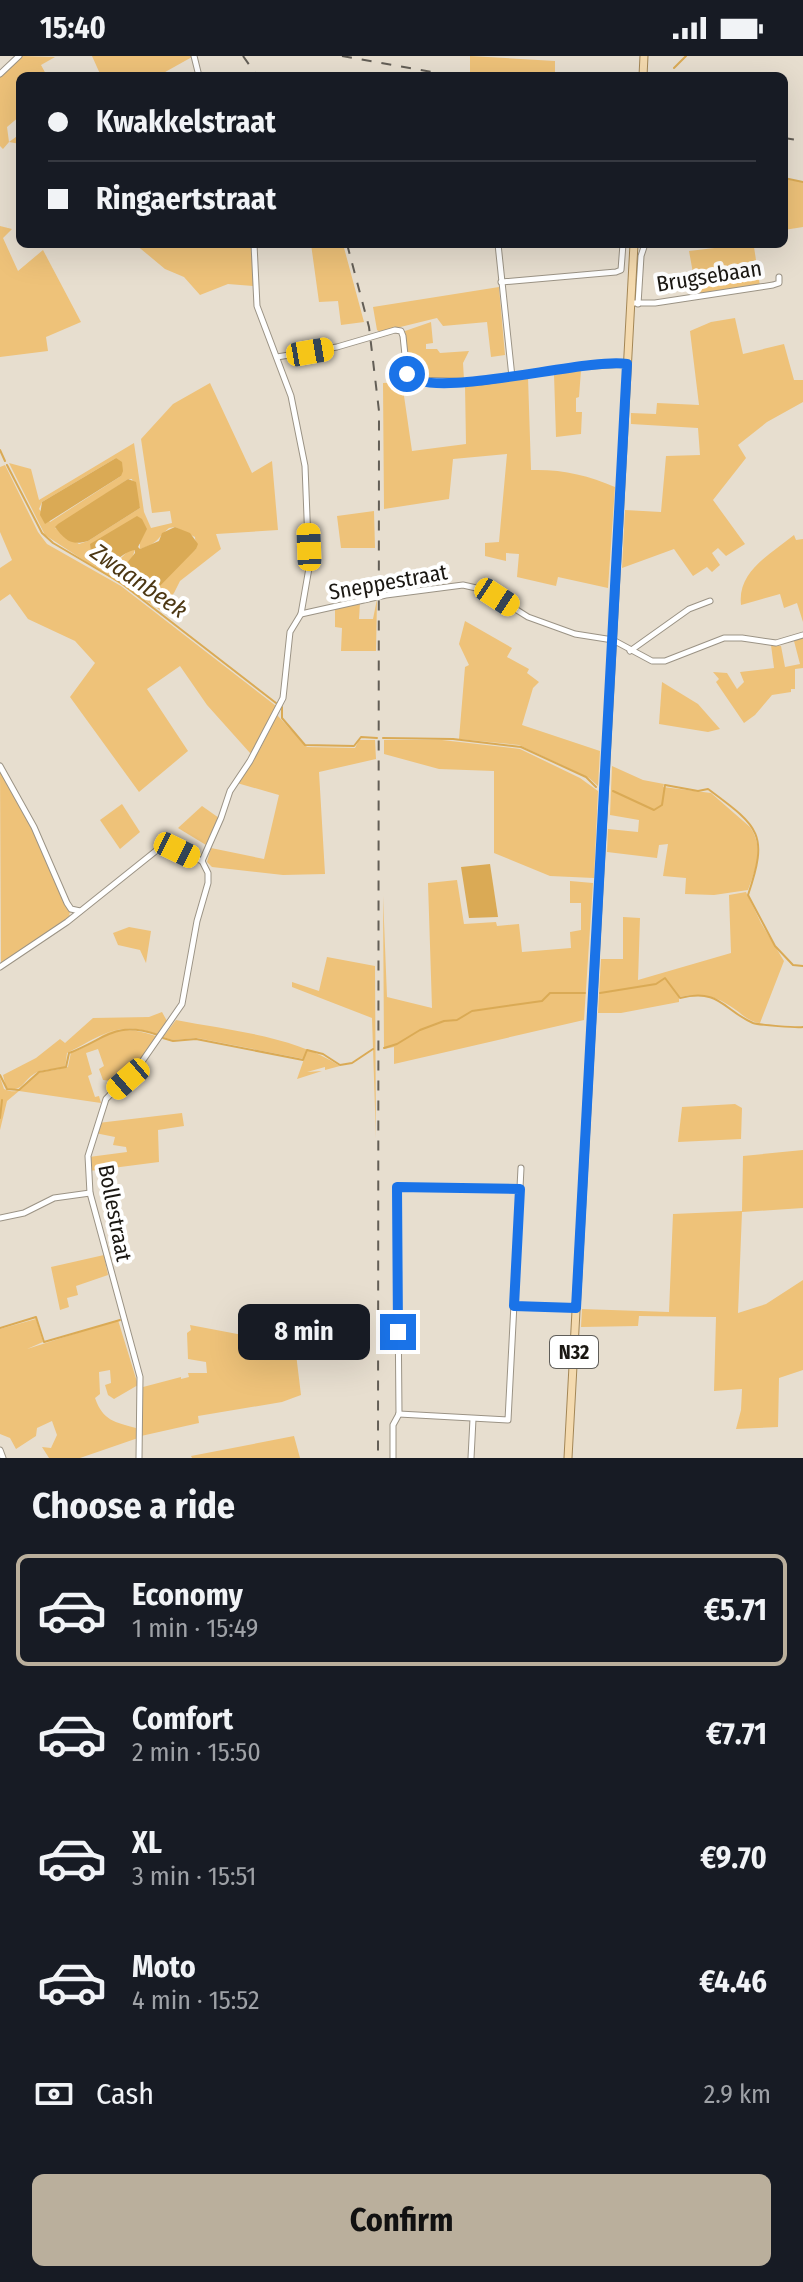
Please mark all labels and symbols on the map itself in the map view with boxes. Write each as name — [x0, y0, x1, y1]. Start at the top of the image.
street label: Brugsebaan — [654, 254, 764, 298]
car — [284, 336, 336, 368]
route start — [389, 356, 425, 392]
car — [296, 523, 322, 571]
water label: Zwaanbeek — [85, 537, 193, 624]
street label: Sneppestraat — [327, 558, 450, 606]
car — [470, 574, 524, 620]
car — [150, 829, 204, 871]
car — [102, 1054, 154, 1104]
street label: Bollestraat — [92, 1162, 138, 1265]
callout: 8 min — [238, 1304, 370, 1360]
route end — [380, 1314, 416, 1350]
road number: N32 — [550, 1336, 598, 1368]

